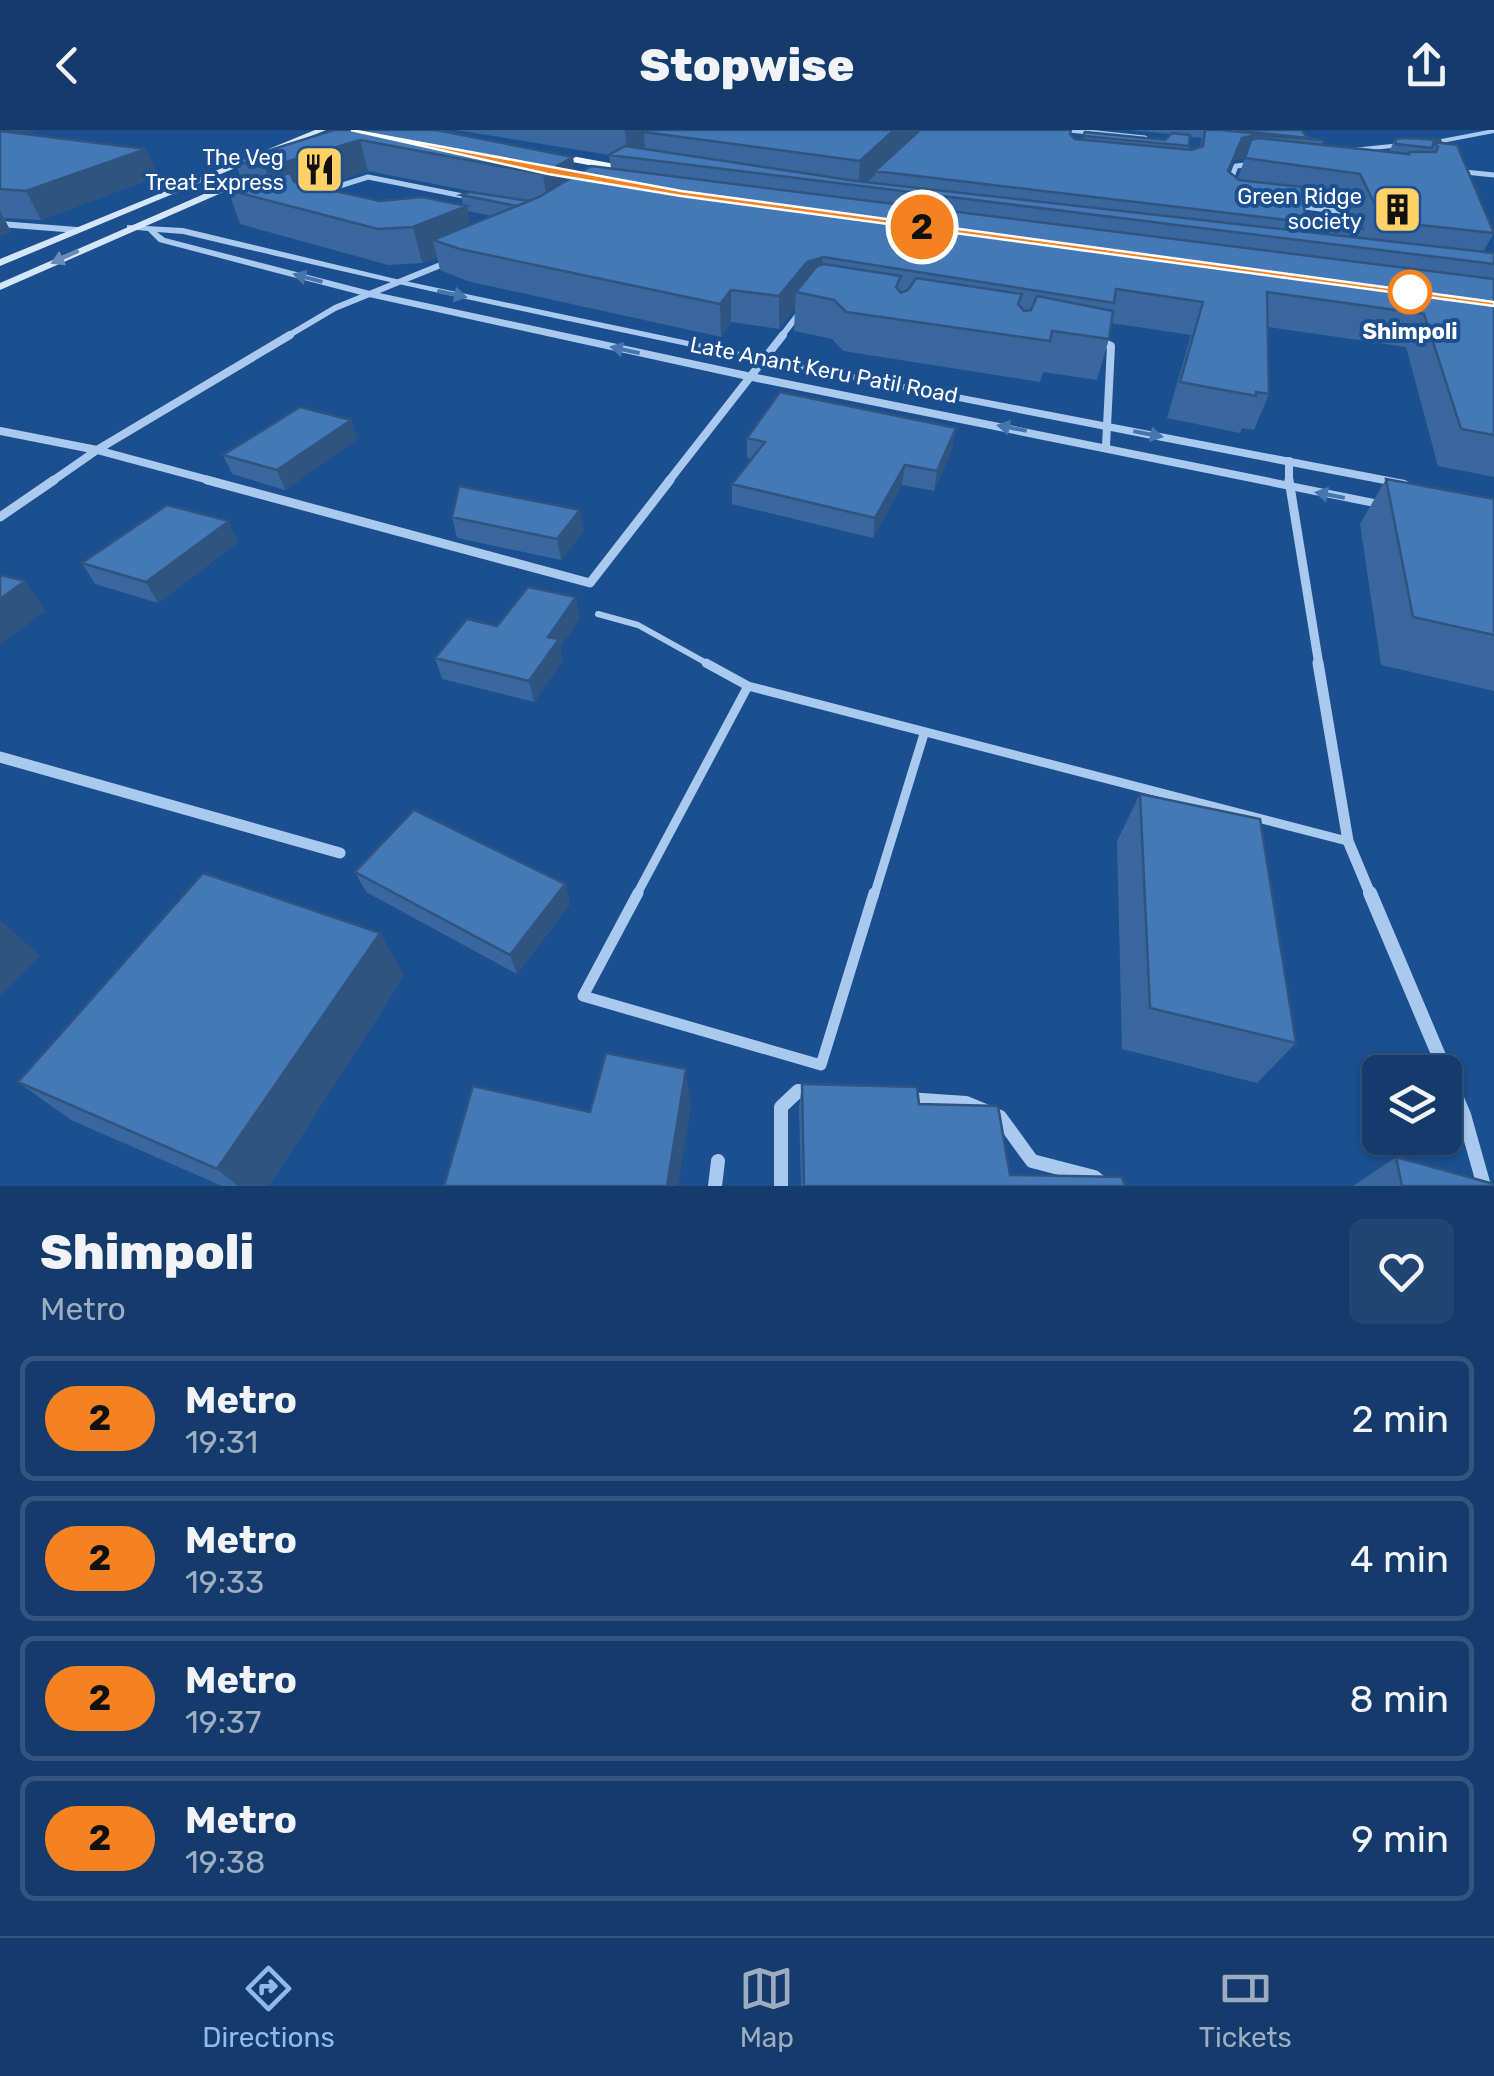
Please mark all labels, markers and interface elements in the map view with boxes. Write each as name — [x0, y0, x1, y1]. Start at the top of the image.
icon: back — [40, 38, 95, 93]
icon: share — [1399, 38, 1454, 93]
text: Stopwise — [640, 39, 854, 92]
place label: The Veg Treat Express — [145, 144, 284, 196]
restaurant icon: The Veg Treat Express — [293, 144, 345, 196]
place label: Green Ridge society — [1237, 183, 1362, 235]
building icon: Green Ridge society — [1371, 183, 1423, 235]
line badge: 2 — [890, 194, 954, 260]
text: 2 — [911, 206, 933, 248]
one-way arrow — [50, 249, 80, 265]
one-way arrow — [292, 270, 323, 286]
marker: Shimpoli — [1389, 271, 1431, 313]
one-way arrow — [437, 287, 468, 302]
place label: Shimpoli — [1362, 318, 1458, 345]
street label: Late Anant Keru Patil Road — [688, 331, 960, 409]
one-way arrow — [609, 341, 640, 357]
one-way arrow — [995, 420, 1027, 435]
one-way arrow — [1133, 426, 1164, 442]
one-way arrow — [1314, 486, 1345, 502]
map controls — [1362, 1055, 1462, 1155]
button: layers — [1362, 1055, 1462, 1155]
button: heart — [1349, 1219, 1454, 1324]
text: Shimpoli — [40, 1224, 254, 1281]
text: Metro — [40, 1290, 126, 1328]
text: Metro — [185, 1377, 297, 1423]
text: 2 min — [1351, 1396, 1449, 1442]
text: 2 — [89, 1397, 111, 1439]
text: 19:31 — [185, 1423, 258, 1461]
text: Metro — [185, 1517, 297, 1563]
text: 4 min — [1350, 1536, 1449, 1582]
text: 2 — [89, 1537, 111, 1579]
text: 19:33 — [185, 1563, 264, 1601]
text: Metro — [185, 1657, 297, 1703]
text: 8 min — [1350, 1676, 1449, 1722]
text: 2 — [89, 1677, 111, 1719]
text: 19:37 — [185, 1703, 262, 1741]
text: Metro — [185, 1797, 297, 1843]
text: 9 min — [1351, 1816, 1449, 1862]
text: 2 — [89, 1817, 111, 1859]
text: 19:38 — [185, 1843, 265, 1881]
tab: Directions — [202, 1961, 335, 2054]
tab: Map — [739, 1961, 794, 2054]
tab: Tickets — [1199, 1961, 1292, 2054]

